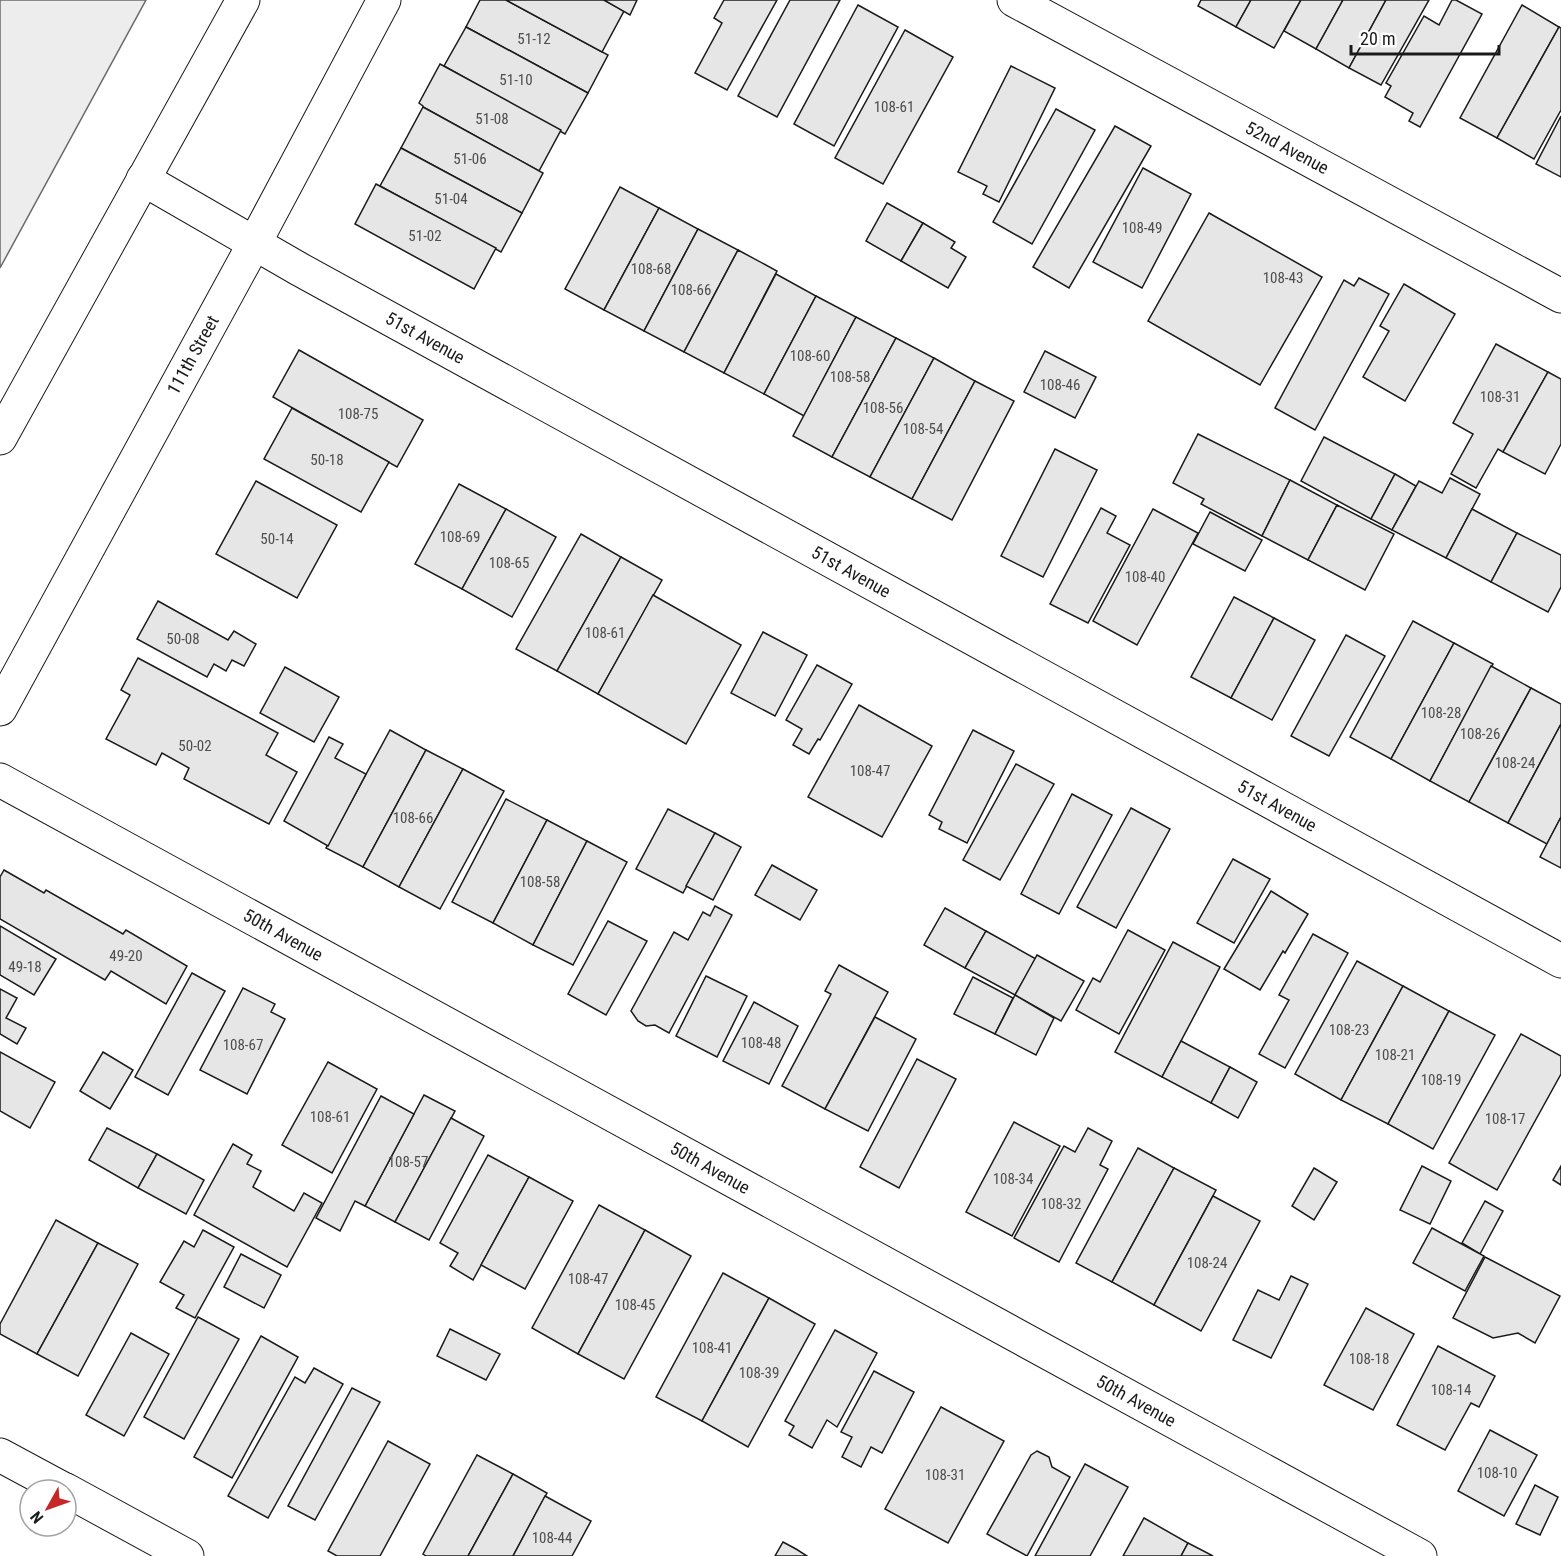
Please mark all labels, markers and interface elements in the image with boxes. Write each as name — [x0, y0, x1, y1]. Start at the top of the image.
scale bar — [1351, 18, 1500, 56]
text: 20 m — [1360, 28, 1395, 49]
house number: 51-12 — [517, 30, 551, 48]
house number: 51-10 — [499, 71, 533, 89]
house number: 108-61 — [874, 98, 914, 116]
house number: 51-08 — [475, 110, 509, 128]
street label: 52nd Avenue — [1242, 117, 1333, 178]
house number: 51-06 — [453, 150, 487, 168]
house number: 51-04 — [434, 190, 468, 208]
house number: 108-49 — [1122, 219, 1162, 237]
house number: 51-02 — [408, 227, 442, 245]
house number: 108-68 — [631, 260, 671, 278]
house number: 108-43 — [1263, 269, 1303, 287]
house number: 108-66 — [671, 281, 711, 299]
street label: 51st Avenue — [382, 307, 468, 368]
street label: 111th Street — [162, 312, 223, 398]
house number: 108-60 — [790, 347, 830, 365]
house number: 108-58 — [830, 368, 870, 386]
house number: 108-46 — [1040, 376, 1080, 394]
house number: 108-31 — [1480, 388, 1520, 406]
house number: 108-56 — [863, 399, 903, 417]
house number: 108-75 — [338, 405, 378, 423]
house number: 108-54 — [903, 420, 943, 438]
house number: 50-18 — [310, 451, 344, 469]
house number: 108-69 — [440, 528, 480, 546]
house number: 50-14 — [260, 530, 294, 548]
street label: 51st Avenue — [808, 541, 894, 602]
house number: 108-65 — [489, 554, 529, 572]
house number: 108-40 — [1125, 568, 1165, 586]
house number: 108-61 — [585, 624, 625, 642]
house number: 50-08 — [166, 630, 200, 648]
house number: 108-28 — [1421, 704, 1461, 722]
house number: 108-26 — [1460, 725, 1500, 743]
house number: 50-02 — [178, 737, 212, 755]
house number: 108-24 — [1495, 754, 1535, 772]
house number: 108-47 — [850, 762, 890, 780]
street label: 51st Avenue — [1234, 775, 1320, 836]
house number: 108-66 — [393, 809, 433, 827]
house number: 108-58 — [520, 873, 560, 891]
street label: 50th Avenue — [240, 904, 327, 965]
house number: 49-20 — [109, 947, 143, 965]
house number: 49-18 — [8, 958, 42, 976]
house number: 108-23 — [1329, 1021, 1369, 1039]
house number: 108-48 — [741, 1034, 781, 1052]
house number: 108-67 — [223, 1036, 263, 1054]
house number: 108-21 — [1375, 1046, 1415, 1064]
house number: 108-19 — [1421, 1071, 1461, 1089]
house number: 108-61 — [310, 1108, 350, 1126]
house number: 108-17 — [1485, 1110, 1525, 1128]
street label: 50th Avenue — [667, 1137, 754, 1198]
house number: 108-57 — [388, 1153, 428, 1171]
house number: 108-34 — [993, 1170, 1033, 1188]
house number: 108-32 — [1041, 1195, 1081, 1213]
house number: 108-24 — [1187, 1254, 1227, 1272]
house number: 108-47 — [568, 1270, 608, 1288]
house number: 108-45 — [615, 1296, 655, 1314]
house number: 108-41 — [692, 1339, 732, 1357]
house number: 108-18 — [1349, 1350, 1389, 1368]
house number: 108-39 — [739, 1364, 779, 1382]
street label: 50th Avenue — [1093, 1370, 1180, 1431]
house number: 108-14 — [1431, 1381, 1471, 1399]
house number: 108-10 — [1477, 1464, 1517, 1482]
house number: 108-31 — [925, 1466, 965, 1484]
north arrow — [18, 1478, 78, 1538]
text: N — [26, 1507, 47, 1527]
house number: 108-44 — [532, 1529, 572, 1547]

